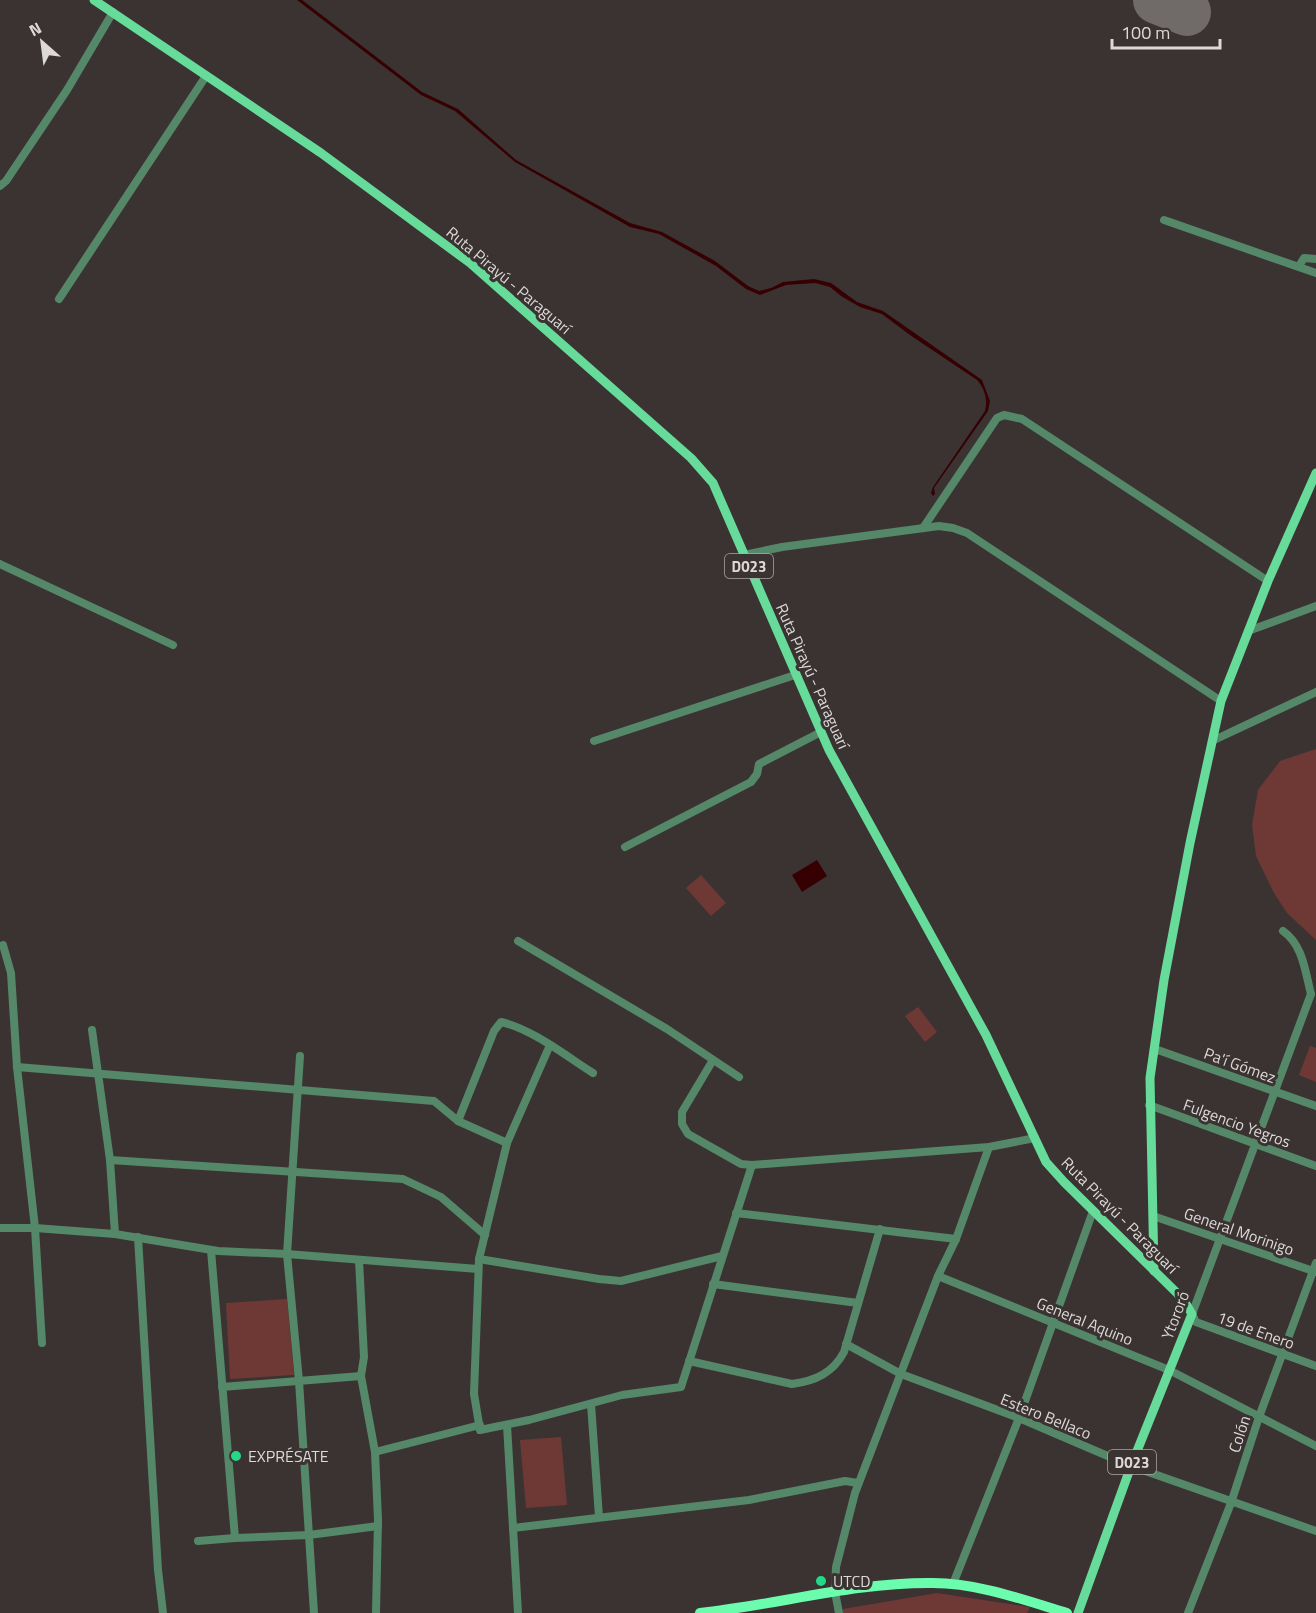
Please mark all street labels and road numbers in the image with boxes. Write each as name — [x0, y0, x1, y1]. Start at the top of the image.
street label: Ruta Pirayú - Paraguarí — [441, 220, 578, 341]
road number: D023 — [725, 554, 773, 578]
street label: Ruta Pirayú - Paraguarí — [770, 599, 856, 754]
street label: Pa'í Gómez — [1201, 1041, 1279, 1089]
street label: Fulgencio Yegros — [1180, 1092, 1294, 1154]
street label: Ruta Pirayú - Paraguarí — [1056, 1151, 1185, 1280]
street label: General Morinigo — [1181, 1201, 1297, 1261]
street label: Ytororó — [1155, 1287, 1195, 1343]
street label: General Aquino — [1033, 1291, 1137, 1351]
street label: 19 de Enero — [1214, 1305, 1298, 1355]
street label: Estero Bellaco — [997, 1387, 1095, 1445]
street label: Colón — [1222, 1412, 1256, 1456]
road number: D023 — [1108, 1450, 1156, 1474]

